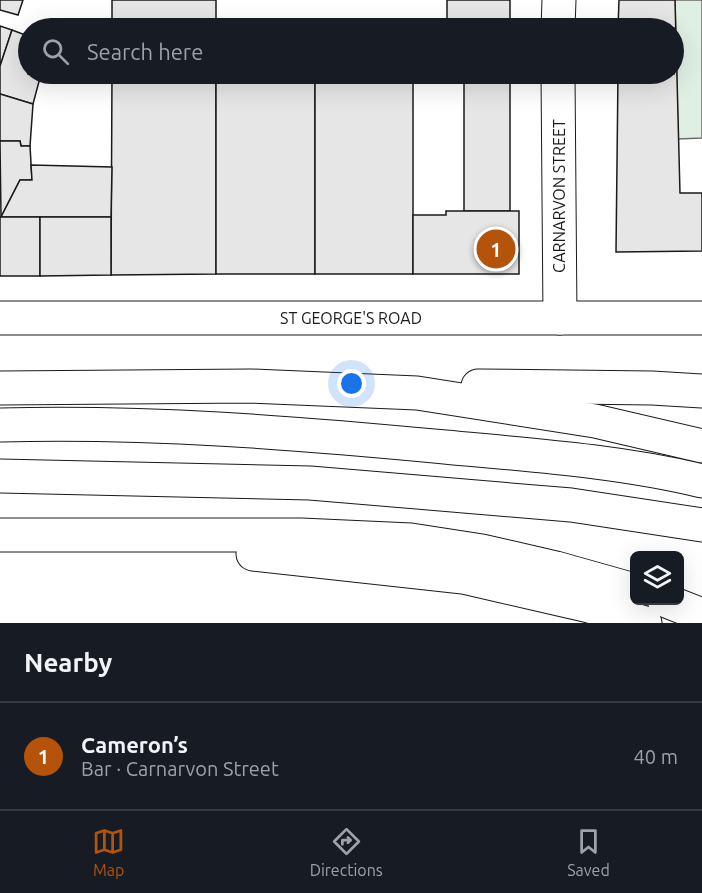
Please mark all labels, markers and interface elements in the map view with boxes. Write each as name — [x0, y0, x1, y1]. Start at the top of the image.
search box — [18, 18, 684, 84]
icon: search — [39, 35, 72, 68]
text: Search here — [87, 39, 203, 64]
street label: CARNARVON STREET — [550, 119, 568, 273]
pin: 1 — [476, 226, 516, 272]
street label: ST GEORGE'S ROAD — [280, 309, 422, 327]
your location — [337, 369, 366, 398]
map controls — [630, 551, 684, 605]
button: layers — [630, 551, 684, 605]
text: Nearby — [24, 648, 112, 677]
text: Cameron’s — [81, 732, 188, 757]
text: 1 — [38, 745, 49, 768]
text: 40 m — [634, 745, 678, 768]
text: Bar · Carnarvon Street — [81, 757, 279, 780]
tab: Map — [92, 825, 125, 879]
tab: Directions — [310, 825, 383, 879]
tab: Saved — [567, 825, 610, 879]

